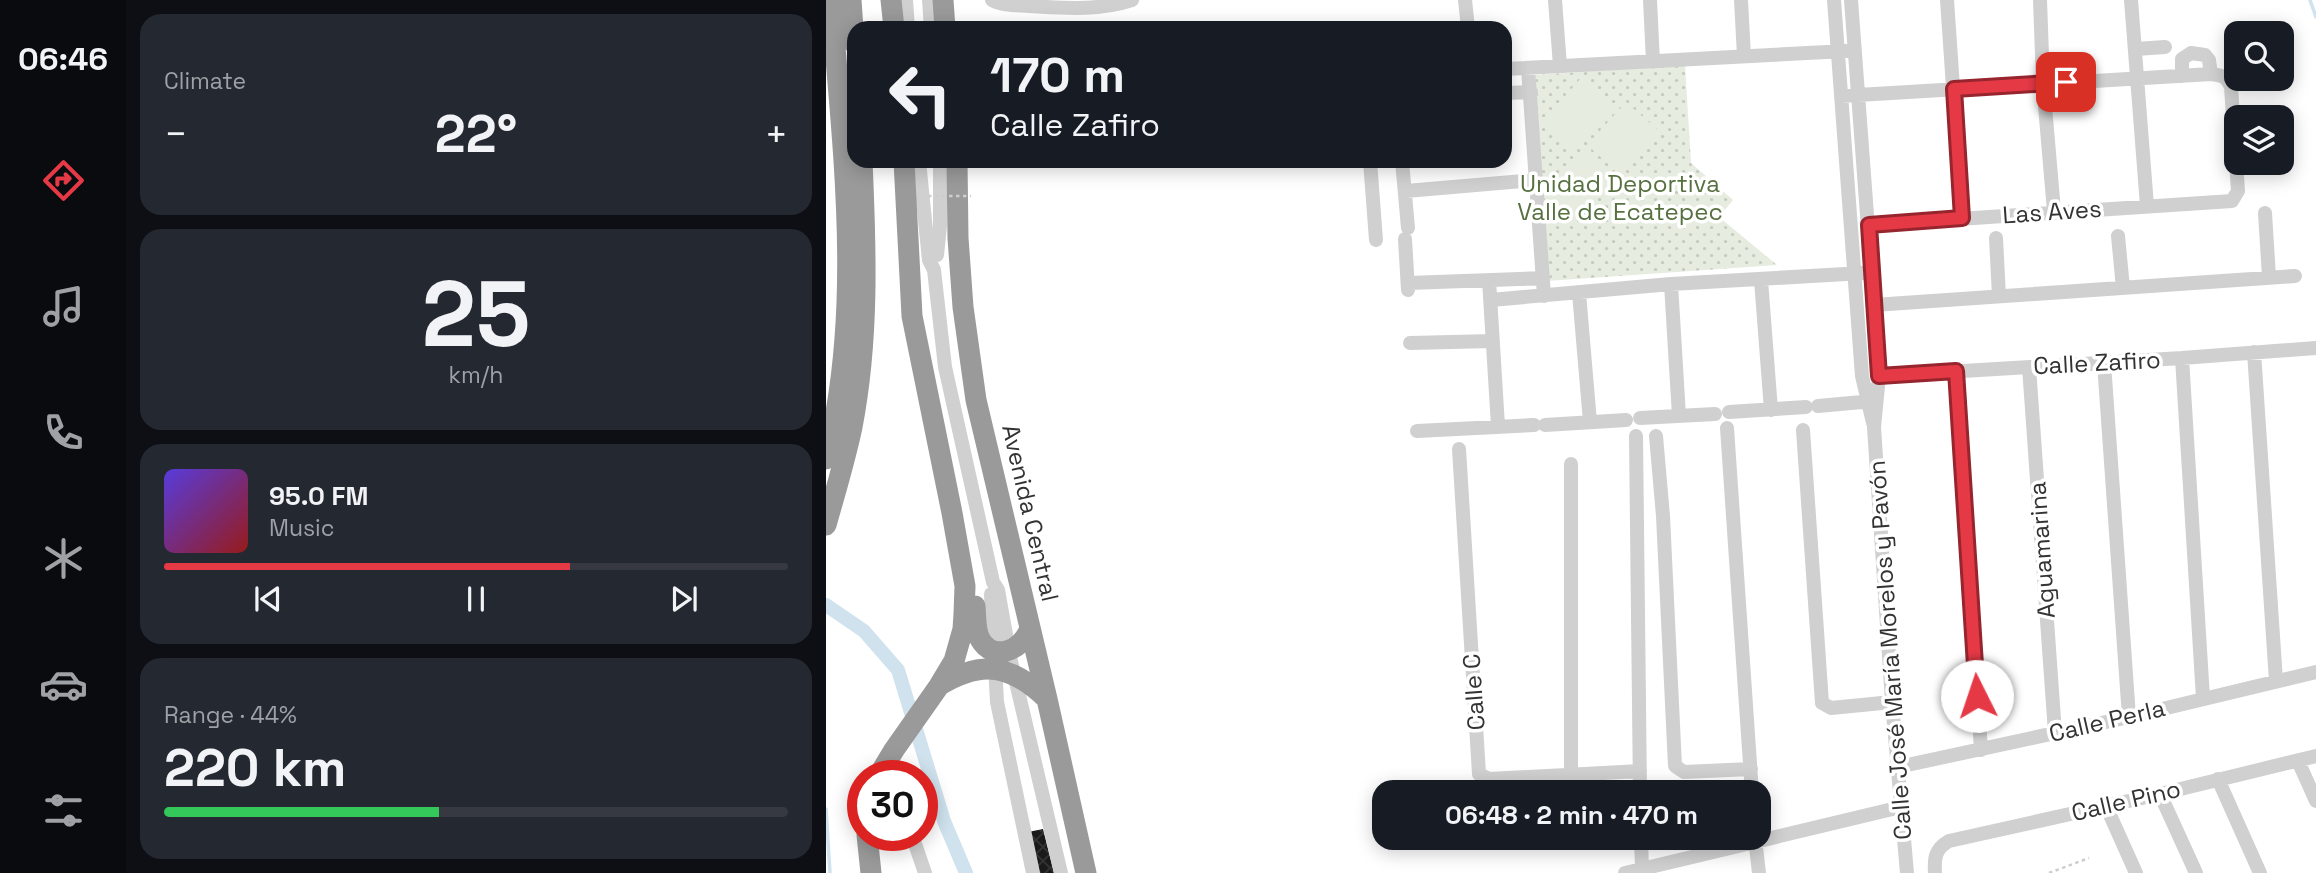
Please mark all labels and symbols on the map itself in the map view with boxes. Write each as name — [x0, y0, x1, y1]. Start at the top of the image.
pin — [2036, 52, 2096, 112]
park label: Unidad Deportiva Valle de Ecatepec — [1517, 168, 1723, 227]
street label: Las Aves — [2001, 193, 2103, 230]
street label: Calle Zafiro — [2032, 344, 2161, 381]
street label: Avenida Central — [995, 421, 1066, 604]
street label: Calle José María Morelos y Pavón — [1861, 459, 1918, 841]
street label: Aguamarina — [2021, 480, 2062, 619]
street label: Calle C — [1455, 653, 1492, 731]
position arrow — [1940, 659, 2014, 733]
street label: Calle Perla — [2046, 692, 2168, 749]
speed limit sign: 30 — [847, 760, 938, 851]
street label: Calle Pino — [2068, 773, 2184, 828]

